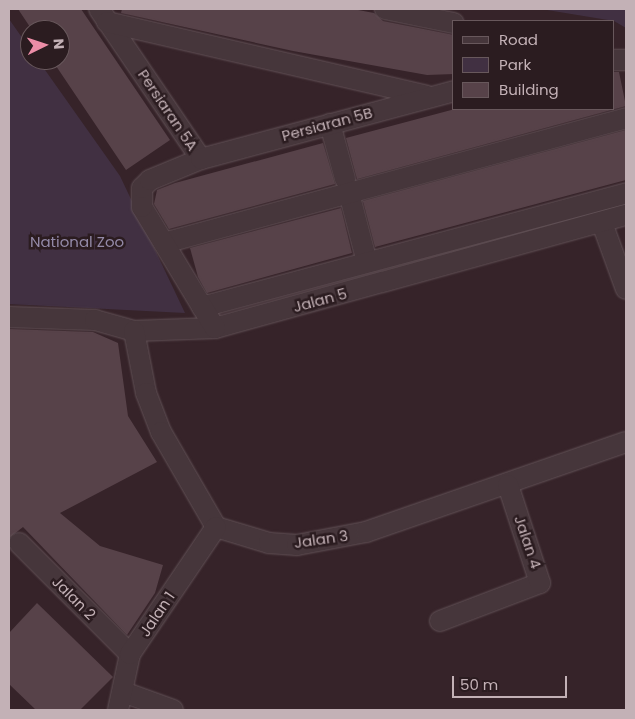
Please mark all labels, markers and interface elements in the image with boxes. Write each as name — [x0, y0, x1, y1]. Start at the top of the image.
north arrow — [20, 20, 70, 70]
legend — [452, 20, 615, 110]
text: Road — [499, 29, 538, 50]
text: N — [49, 38, 69, 50]
text: Park — [499, 54, 531, 75]
street label: Persiaran 5A — [134, 66, 202, 154]
text: Building — [499, 79, 559, 100]
street label: Persiaran 5B — [280, 103, 374, 145]
park label: National Zoo — [30, 233, 124, 251]
street label: Jalan 5 — [291, 284, 349, 316]
street label: Jalan 4 — [511, 513, 545, 571]
street label: Jalan 3 — [293, 526, 349, 552]
street label: Jalan 2 — [48, 572, 100, 624]
street label: Jalan 1 — [135, 588, 179, 640]
scale bar — [455, 666, 570, 698]
text: 50 m — [460, 674, 498, 695]

